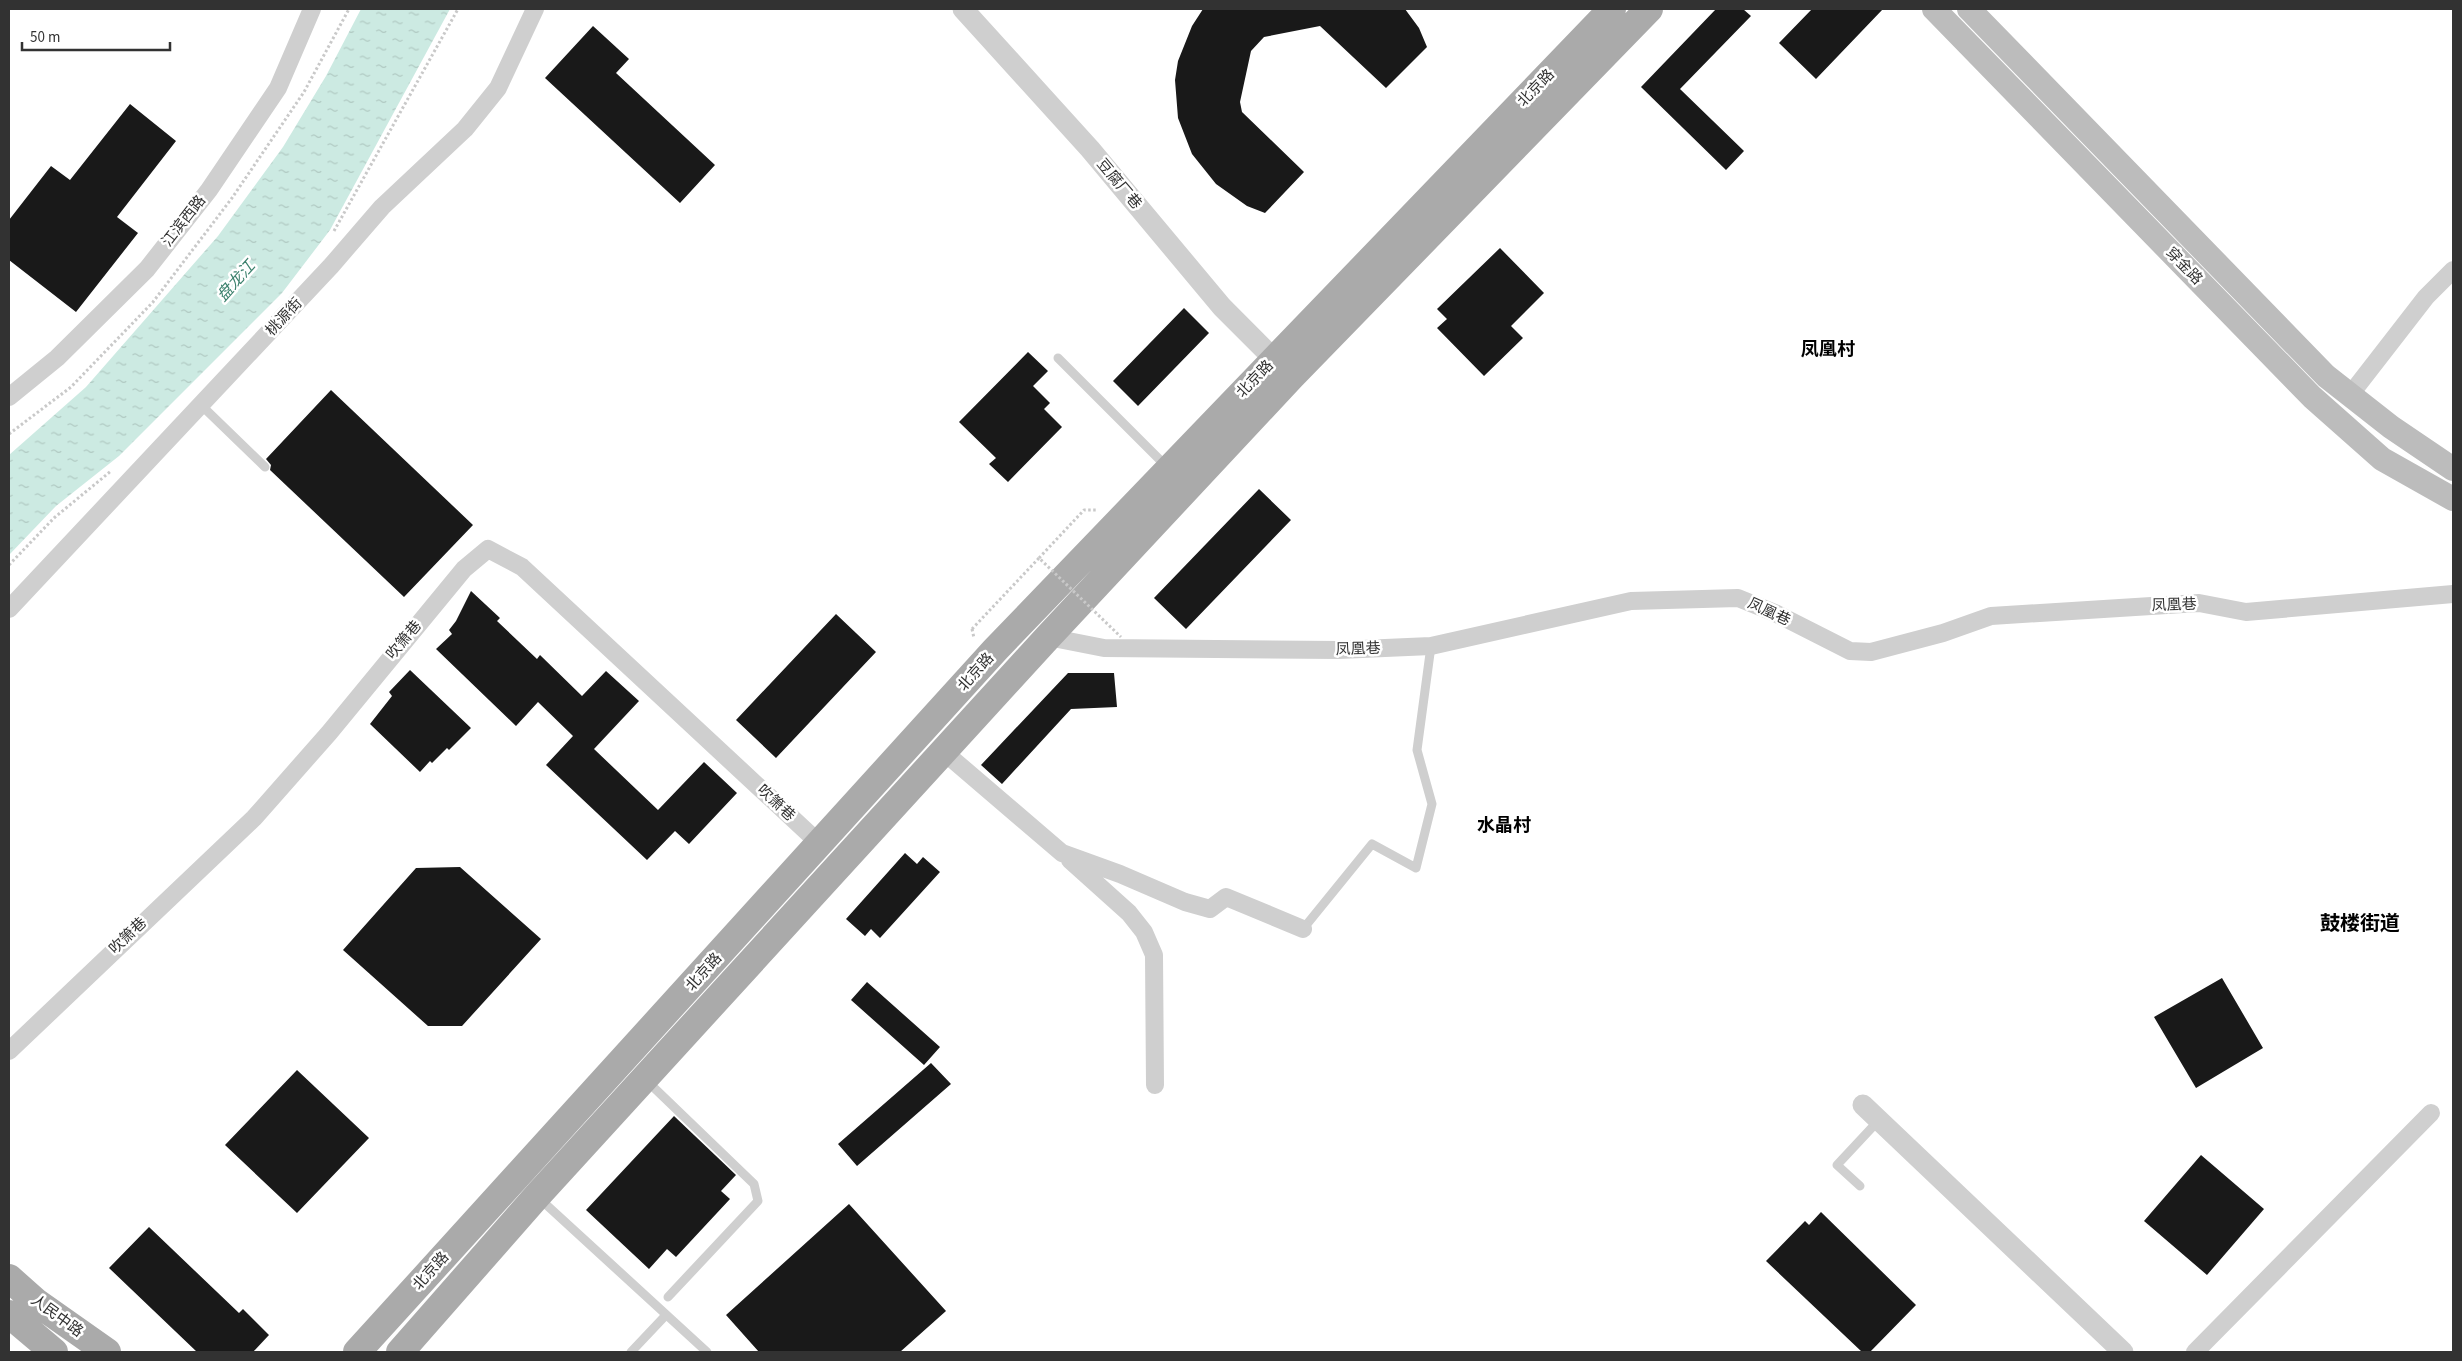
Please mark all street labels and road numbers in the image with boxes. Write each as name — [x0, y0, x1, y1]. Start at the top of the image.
street label: 北京路 — [1513, 65, 1559, 111]
street label: 豆腐厂巷 — [1092, 154, 1146, 214]
street label: 江滨西路 — [157, 191, 211, 251]
street label: 穿金路 — [2161, 243, 2207, 289]
street label: 桃源街 — [261, 293, 307, 341]
street label: 北京路 — [1232, 356, 1278, 402]
street label: 凤凰巷 — [1744, 593, 1794, 631]
street label: 凤凰巷 — [2151, 594, 2197, 616]
street label: 吹箫巷 — [381, 616, 427, 664]
street label: 凤凰巷 — [1335, 638, 1381, 660]
street label: 北京路 — [953, 648, 999, 696]
street label: 吹箫巷 — [752, 780, 800, 826]
street label: 吹箫巷 — [105, 913, 151, 959]
street label: 北京路 — [681, 948, 727, 996]
street label: 北京路 — [408, 1247, 454, 1295]
street label: 人民中路 — [27, 1290, 87, 1342]

